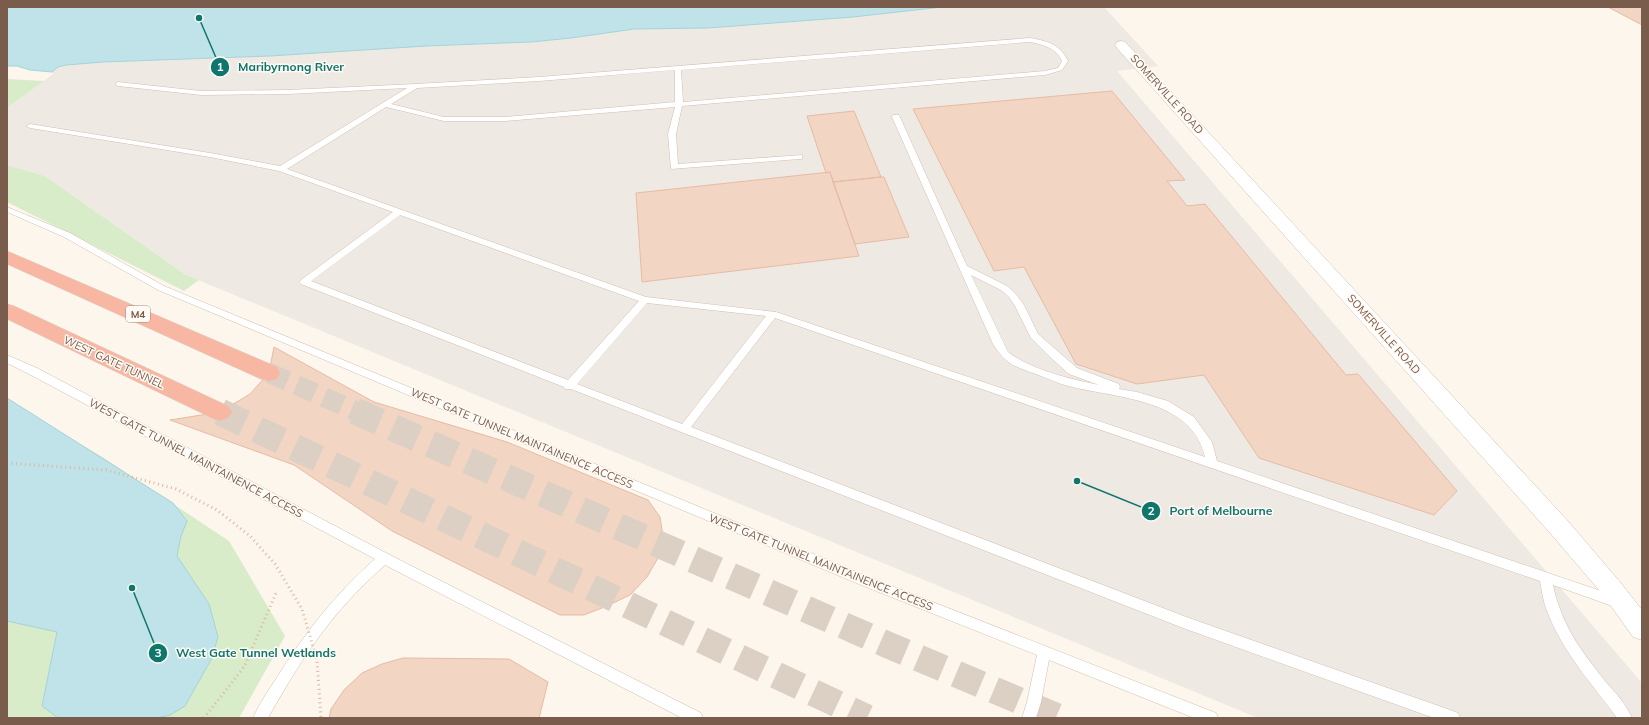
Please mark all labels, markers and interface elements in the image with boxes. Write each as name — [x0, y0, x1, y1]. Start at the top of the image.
street label: SOMERVILLE ROAD — [1127, 51, 1207, 137]
callout: Maribyrnong River — [210, 55, 352, 79]
text: 1 — [216, 59, 224, 74]
text: Maribyrnong River — [238, 59, 344, 74]
street label: SOMERVILLE ROAD — [1344, 291, 1424, 377]
road number: M4 — [126, 306, 150, 322]
street label: WEST GATE TUNNEL — [61, 332, 167, 392]
street label: WEST GATE TUNNEL MAINTAINENCE ACCESS — [409, 385, 636, 491]
street label: WEST GATE TUNNEL MAINTAINENCE ACCESS — [87, 395, 306, 521]
callout: Port of Melbourne — [1141, 499, 1280, 523]
text: 2 — [1147, 503, 1155, 518]
text: Port of Melbourne — [1170, 503, 1273, 518]
street label: WEST GATE TUNNEL MAINTAINENCE ACCESS — [707, 510, 935, 614]
callout: West Gate Tunnel Wetlands — [148, 641, 344, 665]
text: 3 — [154, 645, 162, 660]
text: West Gate Tunnel Wetlands — [176, 645, 336, 660]

